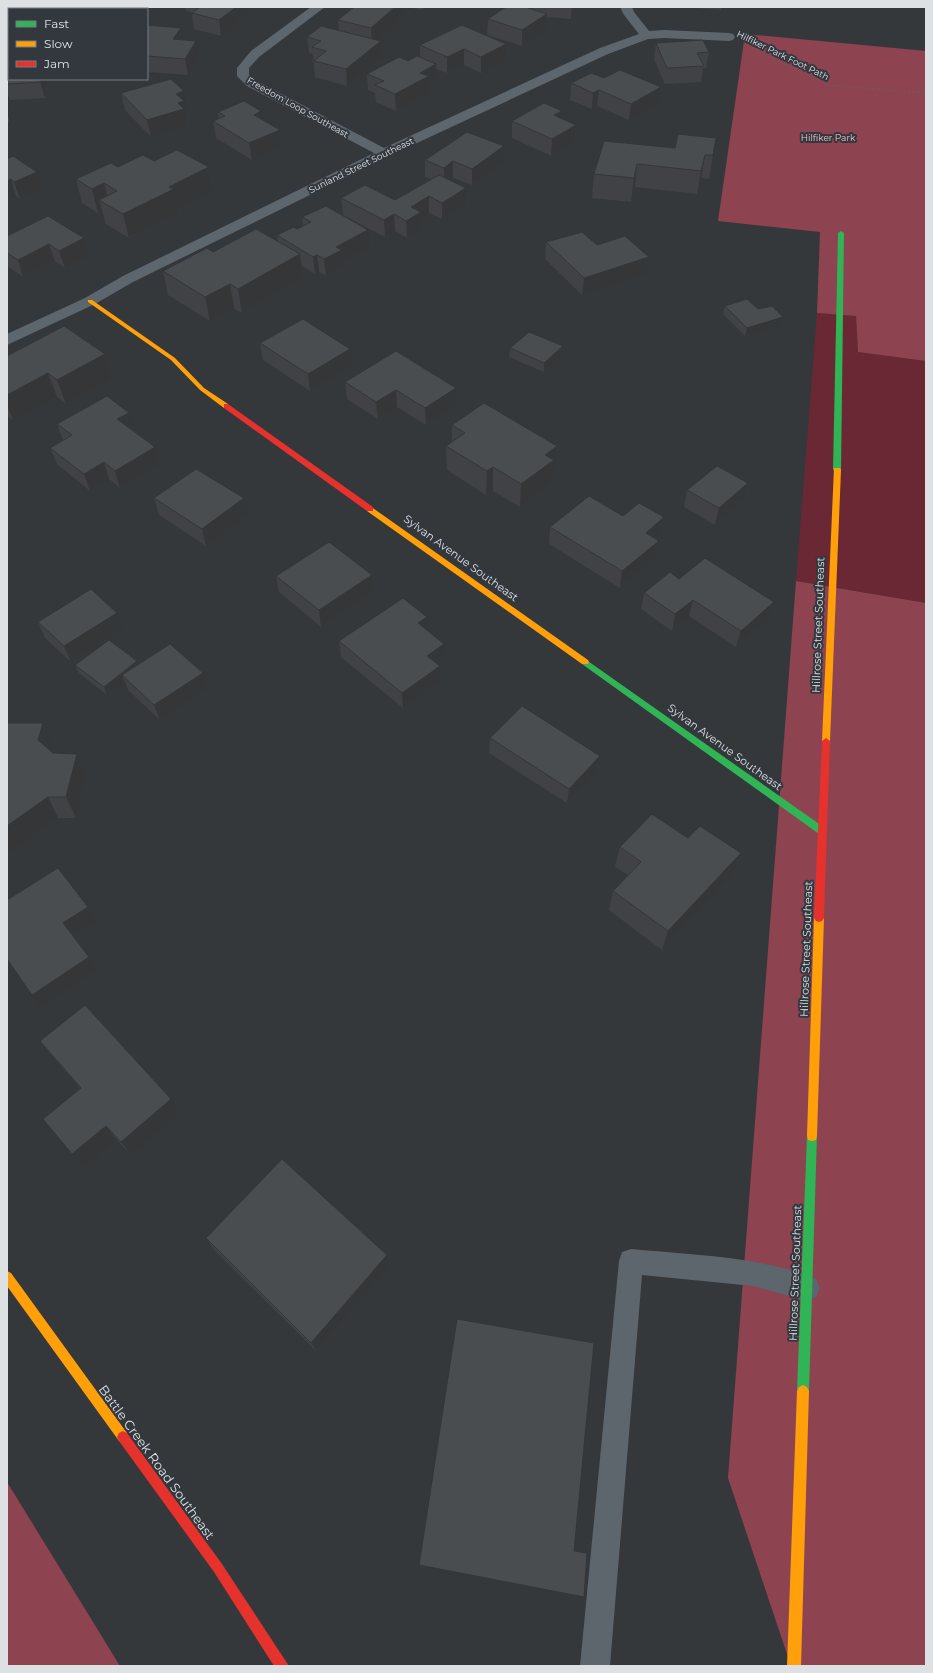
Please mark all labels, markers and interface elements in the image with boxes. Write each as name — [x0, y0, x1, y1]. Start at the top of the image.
legend — [8, 8, 148, 80]
text: Fast — [44, 16, 69, 31]
street label: Hilfiker Park Foot Path — [735, 28, 831, 82]
text: Slow — [44, 36, 73, 51]
text: Jam — [43, 56, 70, 71]
street label: Freedom Loop Southeast — [245, 74, 351, 140]
park label: Hilfiker Park — [801, 132, 856, 143]
street label: Sunland Street Southeast — [307, 135, 415, 195]
street label: Sylvan Avenue Southeast — [401, 512, 522, 605]
street label: Hillrose Street Southeast — [809, 556, 827, 693]
street label: Sylvan Avenue Southeast — [665, 701, 786, 794]
street label: Hillrose Street Southeast — [797, 880, 815, 1017]
street label: Hillrose Street Southeast — [786, 1204, 804, 1341]
street label: Battle Creek Road Southeast — [96, 1382, 218, 1542]

